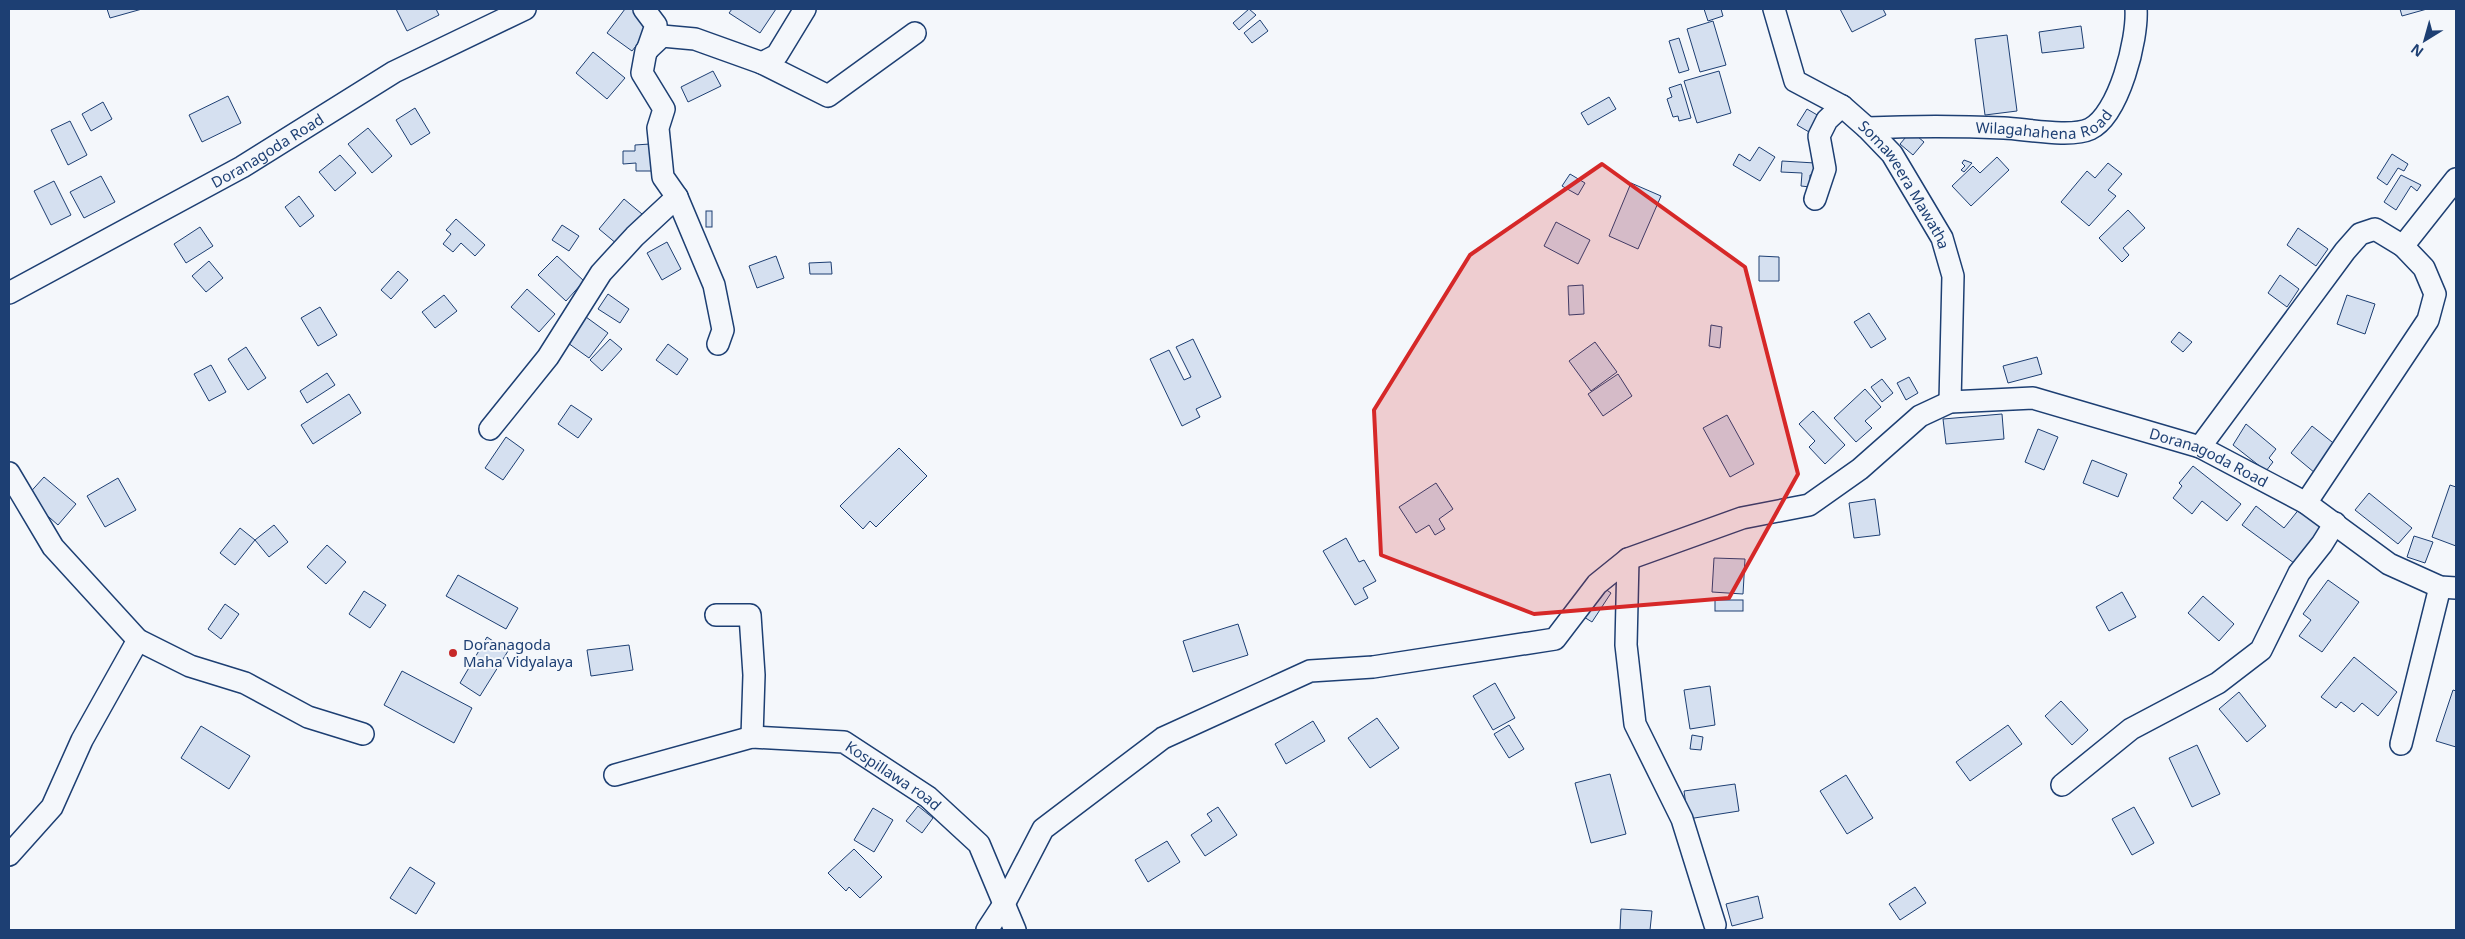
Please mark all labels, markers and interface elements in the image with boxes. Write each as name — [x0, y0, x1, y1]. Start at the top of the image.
north arrow — [2400, 15, 2450, 65]
text: N — [2407, 40, 2427, 62]
street label: Wilagahahena Road — [1975, 105, 2116, 143]
street label: Doranagoda Road — [207, 109, 327, 192]
street label: Somaweera Mawatha — [1855, 115, 1955, 251]
street label: Doranagoda Road — [2147, 423, 2272, 491]
place label: Doranagoda Maha Vidyalaya — [463, 634, 573, 671]
marker: Doranagoda Maha Vidyalaya — [447, 647, 459, 659]
street label: Kospillawa road — [842, 736, 946, 815]

